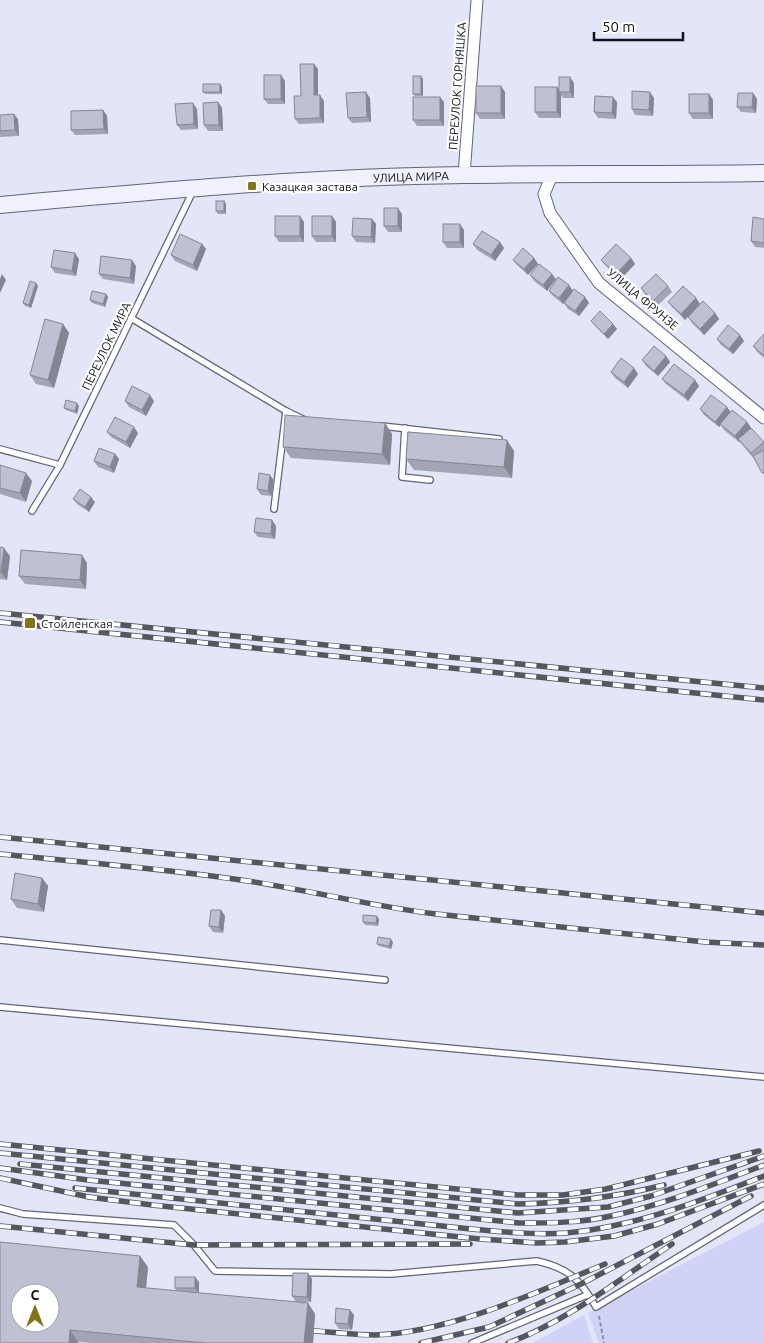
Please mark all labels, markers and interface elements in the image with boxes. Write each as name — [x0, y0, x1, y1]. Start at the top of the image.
scale bar — [594, 10, 683, 42]
text: 50 m — [602, 18, 635, 35]
street label: ПЕРЕУЛОК ГОРНЯШКА — [446, 21, 468, 150]
street label: УЛИЦА МИРА — [373, 169, 449, 184]
marker: Казацкая застава — [246, 180, 258, 192]
place label: Казацкая застава — [262, 180, 358, 193]
street label: УЛИЦА ФРУНЗЕ — [605, 266, 681, 333]
street label: ПЕРЕУЛОК МИРА — [79, 300, 133, 392]
marker: Стойленская — [23, 616, 37, 630]
place label: Стойленская — [41, 617, 113, 630]
north arrow — [10, 1283, 60, 1333]
text: С — [31, 1287, 40, 1303]

